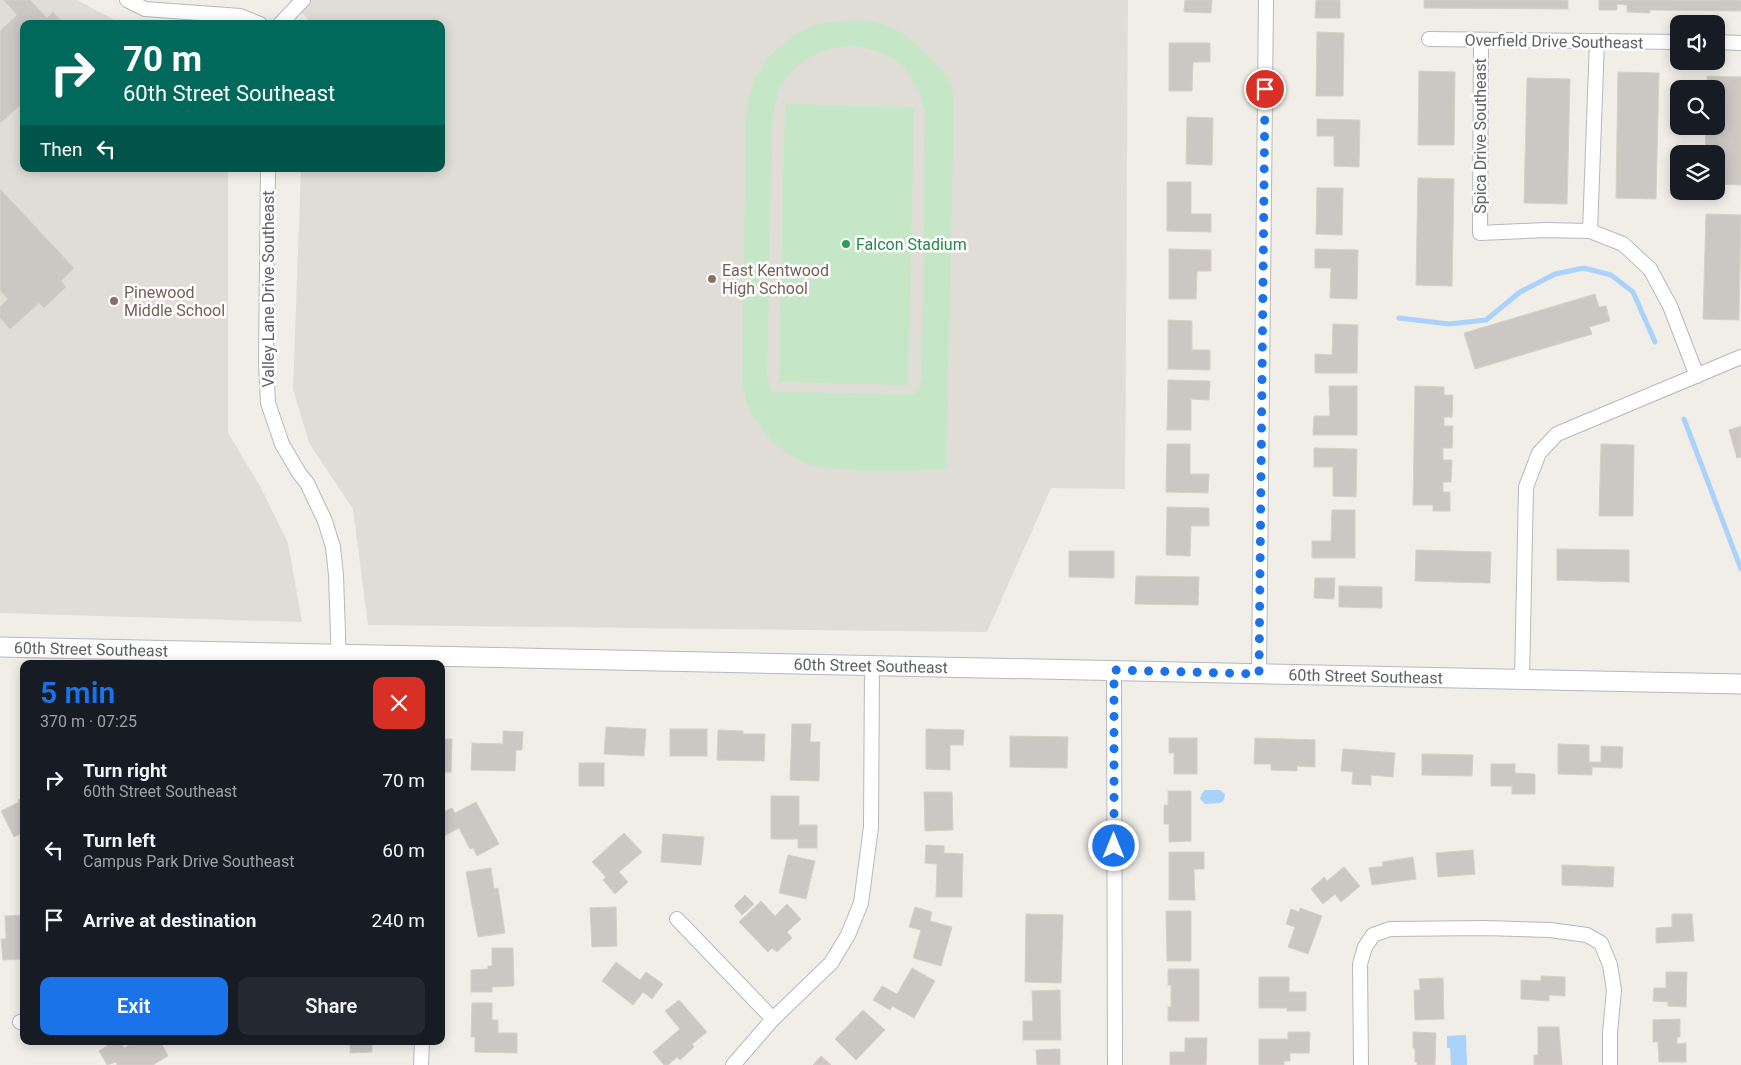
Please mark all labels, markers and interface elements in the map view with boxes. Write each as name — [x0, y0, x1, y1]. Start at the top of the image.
map controls — [1670, 15, 1725, 200]
button: sound — [1670, 15, 1725, 70]
street label: Overfield Drive Southeast — [1464, 30, 1644, 53]
text: 70 m — [123, 39, 202, 80]
icon: right — [40, 40, 105, 105]
street label: Spica Drive Southeast — [1471, 58, 1490, 214]
pin — [1244, 68, 1286, 110]
icon: arrive — [1251, 75, 1279, 103]
button: search — [1670, 80, 1725, 135]
text: 60th Street Southeast — [123, 81, 335, 106]
icon: left — [92, 135, 120, 163]
text: Then — [40, 138, 82, 161]
button: layers — [1670, 145, 1725, 200]
street label: Valley Lane Drive Southeast — [259, 191, 278, 387]
place label: Falcon Stadium — [856, 235, 967, 254]
marker: Falcon Stadium — [840, 238, 852, 250]
place label: East Kentwood High School — [722, 261, 829, 298]
marker: East Kentwood High School — [706, 273, 718, 285]
place label: Pinewood Middle School — [124, 283, 225, 320]
marker: Pinewood Middle School — [108, 295, 120, 307]
street label: 60th Street Southeast — [14, 638, 168, 661]
street label: 60th Street Southeast — [793, 655, 948, 677]
street label: 60th Street Southeast — [1288, 665, 1443, 688]
text: 5 min — [40, 675, 115, 710]
button: close — [373, 677, 425, 729]
text: 370 m · 07:25 — [40, 712, 137, 731]
text: Turn right — [83, 759, 167, 782]
icon: right — [40, 766, 68, 794]
text: 70 m — [382, 769, 425, 792]
text: 60th Street Southeast — [83, 782, 237, 801]
position arrow — [1087, 819, 1139, 871]
text: Turn left — [83, 829, 156, 852]
icon: left — [40, 836, 68, 864]
text: 60 m — [382, 839, 425, 862]
text: Campus Park Drive Southeast — [83, 852, 294, 871]
icon: arrive — [40, 906, 68, 934]
text: Arrive at destination — [83, 909, 256, 932]
text: 240 m — [372, 909, 425, 932]
button: Exit — [40, 977, 228, 1035]
button: Share — [238, 977, 425, 1035]

